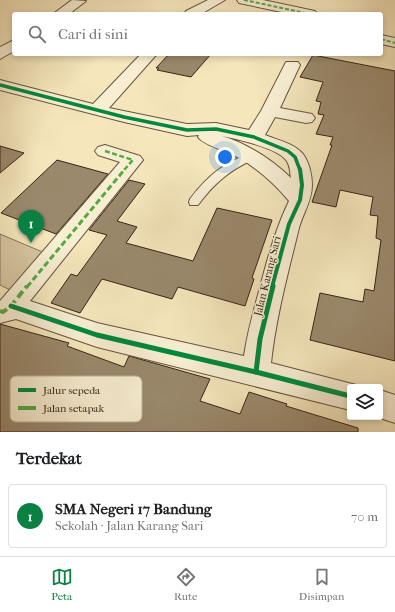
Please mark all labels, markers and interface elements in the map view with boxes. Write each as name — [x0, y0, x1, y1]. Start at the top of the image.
search box — [12, 12, 383, 56]
icon: search — [26, 23, 48, 45]
text: Cari di sini — [58, 25, 128, 43]
your location — [215, 147, 235, 167]
pin: 1 — [18, 210, 44, 243]
street label: Jalan Karang Sari — [251, 234, 284, 319]
legend — [10, 376, 142, 422]
text: Jalur sepeda — [42, 384, 101, 397]
map controls — [347, 384, 383, 420]
button: layers — [347, 384, 383, 420]
text: Jalan setapak — [42, 402, 104, 415]
text: Terdekat — [16, 448, 82, 468]
text: SMA Negeri 17 Bandung — [55, 500, 212, 518]
text: 1 — [28, 509, 32, 524]
text: 70 m — [351, 509, 378, 524]
text: Sekolah · Jalan Karang Sari — [55, 518, 203, 533]
tab: Peta — [51, 566, 73, 603]
tab: Rute — [174, 566, 197, 603]
tab: Disimpan — [299, 566, 344, 603]

